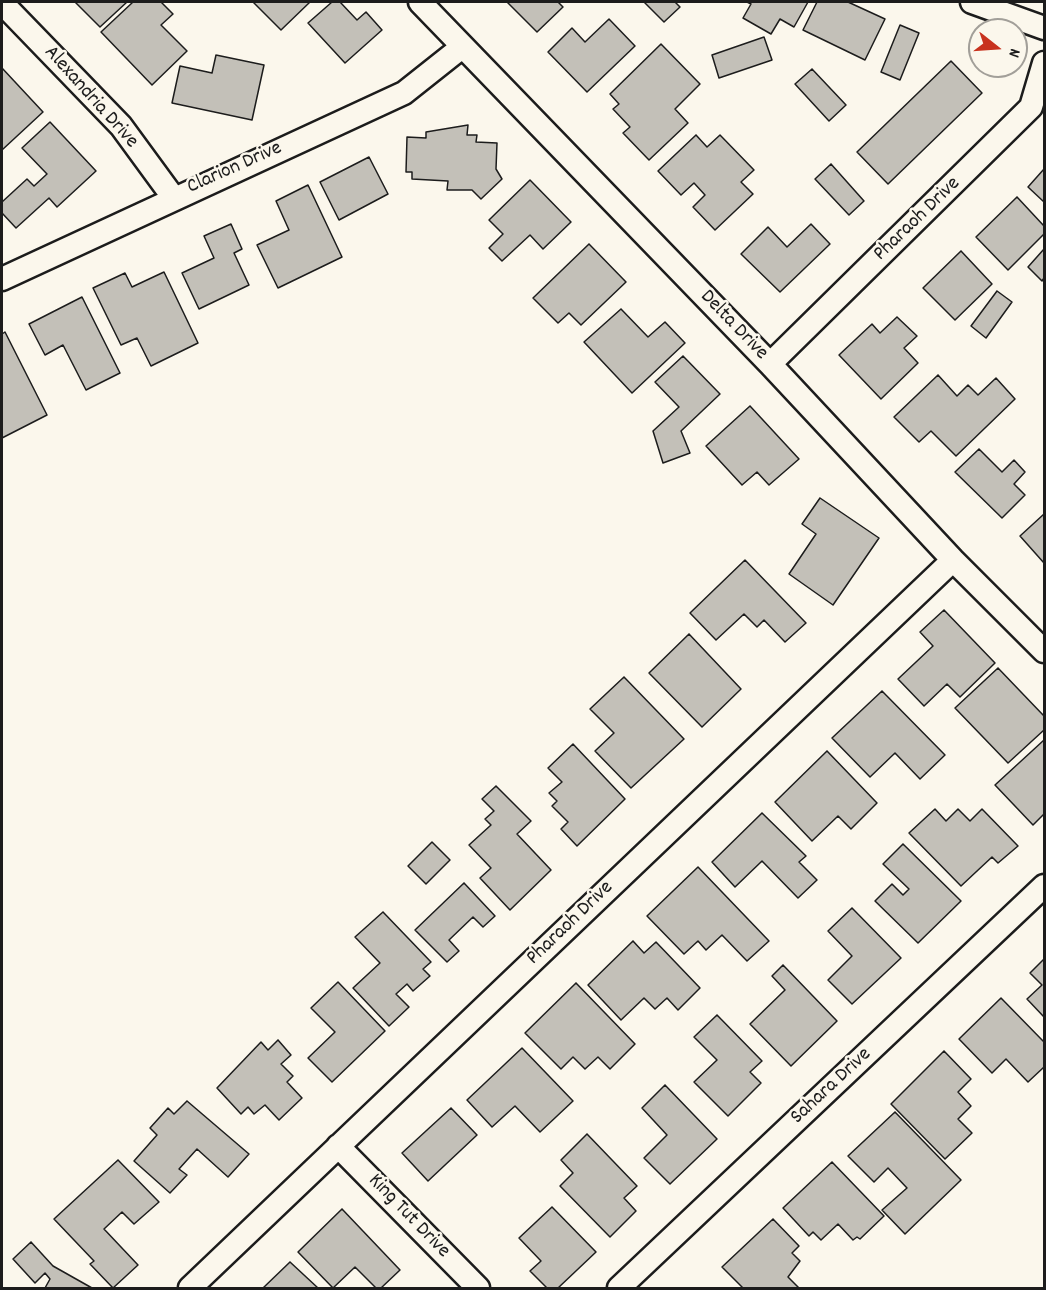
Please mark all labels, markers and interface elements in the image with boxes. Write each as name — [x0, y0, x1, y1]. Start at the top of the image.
north arrow — [968, 18, 1028, 78]
street label: Alexandria Drive — [37, 41, 143, 155]
text: N — [1002, 46, 1026, 60]
street label: Clarion Drive — [184, 137, 286, 201]
street label: Pharaoh Drive — [869, 172, 967, 268]
street label: Delta Drive — [693, 286, 773, 366]
street label: Pharaoh Drive — [522, 876, 620, 972]
street label: Sahara Drive — [786, 1043, 878, 1131]
street label: King Tut Drive — [362, 1170, 454, 1264]

